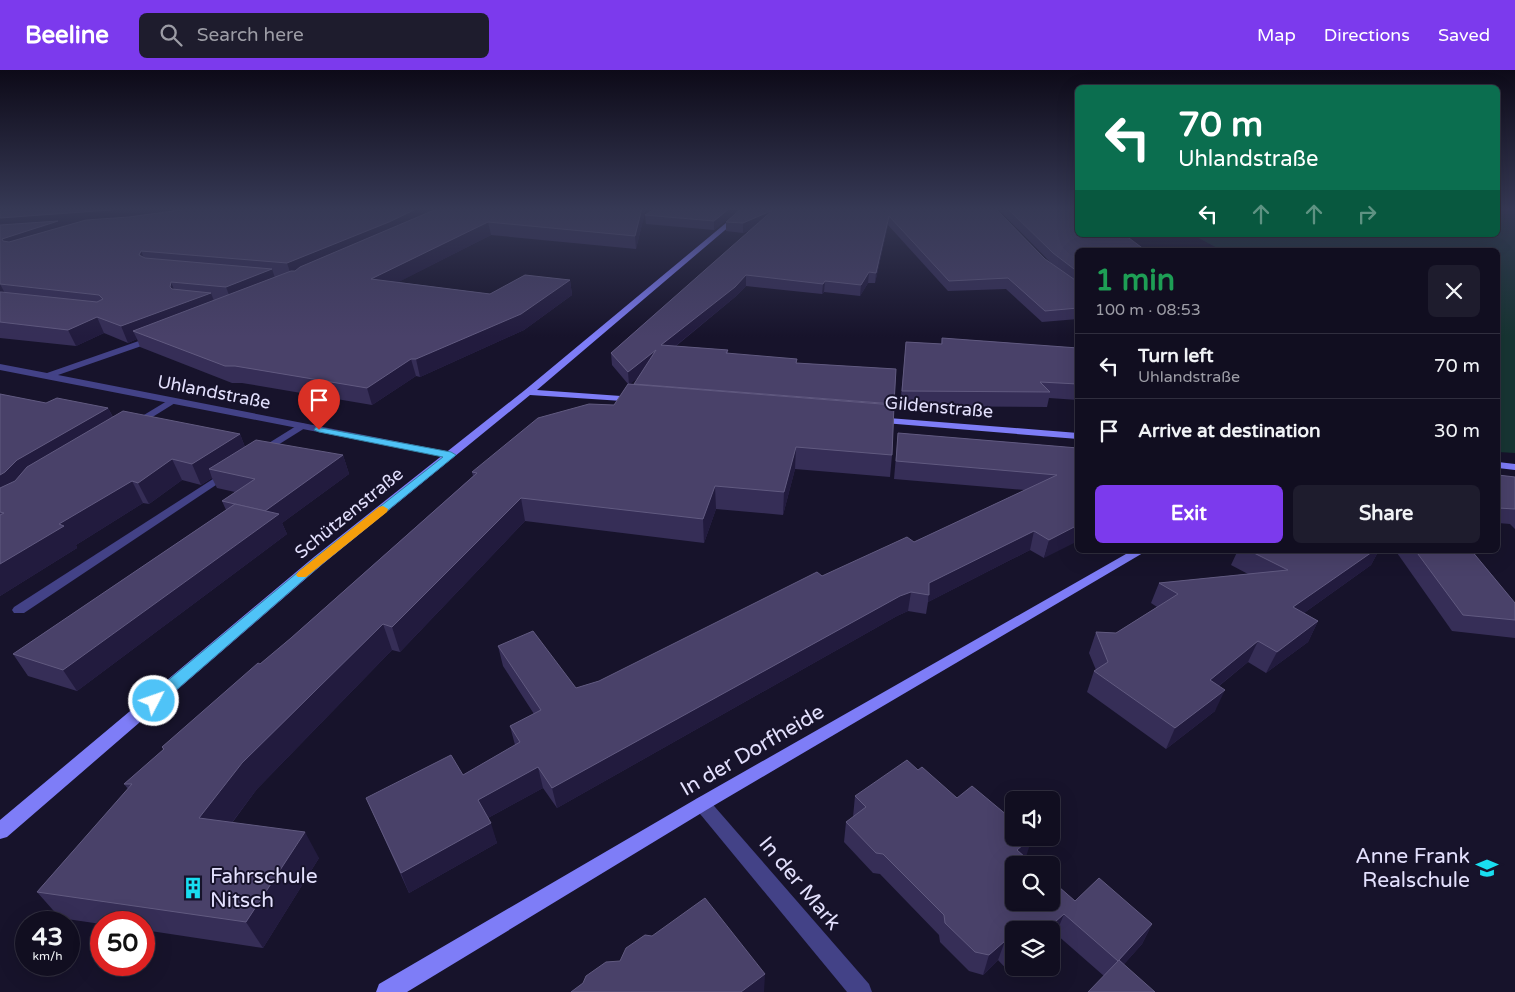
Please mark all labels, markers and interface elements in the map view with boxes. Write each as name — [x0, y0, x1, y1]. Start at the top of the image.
search box — [139, 13, 489, 58]
text: Beeline — [25, 21, 109, 50]
icon: search — [157, 21, 185, 49]
text: Search here — [197, 24, 304, 46]
text: Map — [1257, 24, 1296, 46]
text: Directions — [1324, 24, 1410, 46]
text: Saved — [1438, 24, 1490, 46]
text: 70 m — [1178, 104, 1263, 146]
icon: left — [1095, 105, 1160, 170]
text: Uhlandstraße — [1178, 146, 1318, 172]
icon: left — [1194, 200, 1222, 228]
icon: ahead — [1247, 200, 1275, 228]
icon: ahead — [1300, 200, 1328, 228]
icon: right — [1353, 200, 1381, 228]
text: 1 min — [1095, 262, 1175, 299]
button: close — [1428, 265, 1480, 317]
text: 100 m · 08:53 — [1095, 300, 1201, 320]
text: Turn left — [1138, 345, 1214, 367]
icon: left — [1095, 352, 1123, 380]
text: 70 m — [1434, 355, 1480, 377]
text: Uhlandstraße — [1138, 367, 1240, 387]
street label: Uhlandstraße — [156, 370, 272, 414]
pin — [298, 379, 340, 430]
icon: arrive — [305, 386, 333, 414]
street label: Gildenstraße — [884, 391, 994, 423]
icon: arrive — [1095, 417, 1123, 445]
text: Arrive at destination — [1138, 420, 1321, 442]
text: 30 m — [1434, 420, 1480, 442]
street label: Schützenstraße — [290, 463, 408, 563]
button: Exit — [1095, 485, 1283, 543]
button: Share — [1293, 485, 1480, 543]
position arrow — [127, 674, 179, 726]
street label: In der Dorfheide — [676, 699, 829, 802]
map controls — [1005, 791, 1060, 976]
button: sound — [1005, 791, 1060, 846]
street label: In der Mark — [753, 832, 846, 935]
place label: Anne Frank Realschule — [1355, 844, 1470, 893]
school or university icon: Anne Frank Realschule — [1474, 855, 1500, 881]
button: search — [1005, 856, 1060, 911]
place label: Fahrschule Nitsch — [210, 864, 318, 913]
building icon: Fahrschule Nitsch — [180, 875, 206, 901]
speed limit sign: 50 — [90, 911, 155, 976]
button: layers — [1005, 921, 1060, 976]
text: 43 — [32, 922, 63, 952]
text: km/h — [32, 949, 63, 963]

